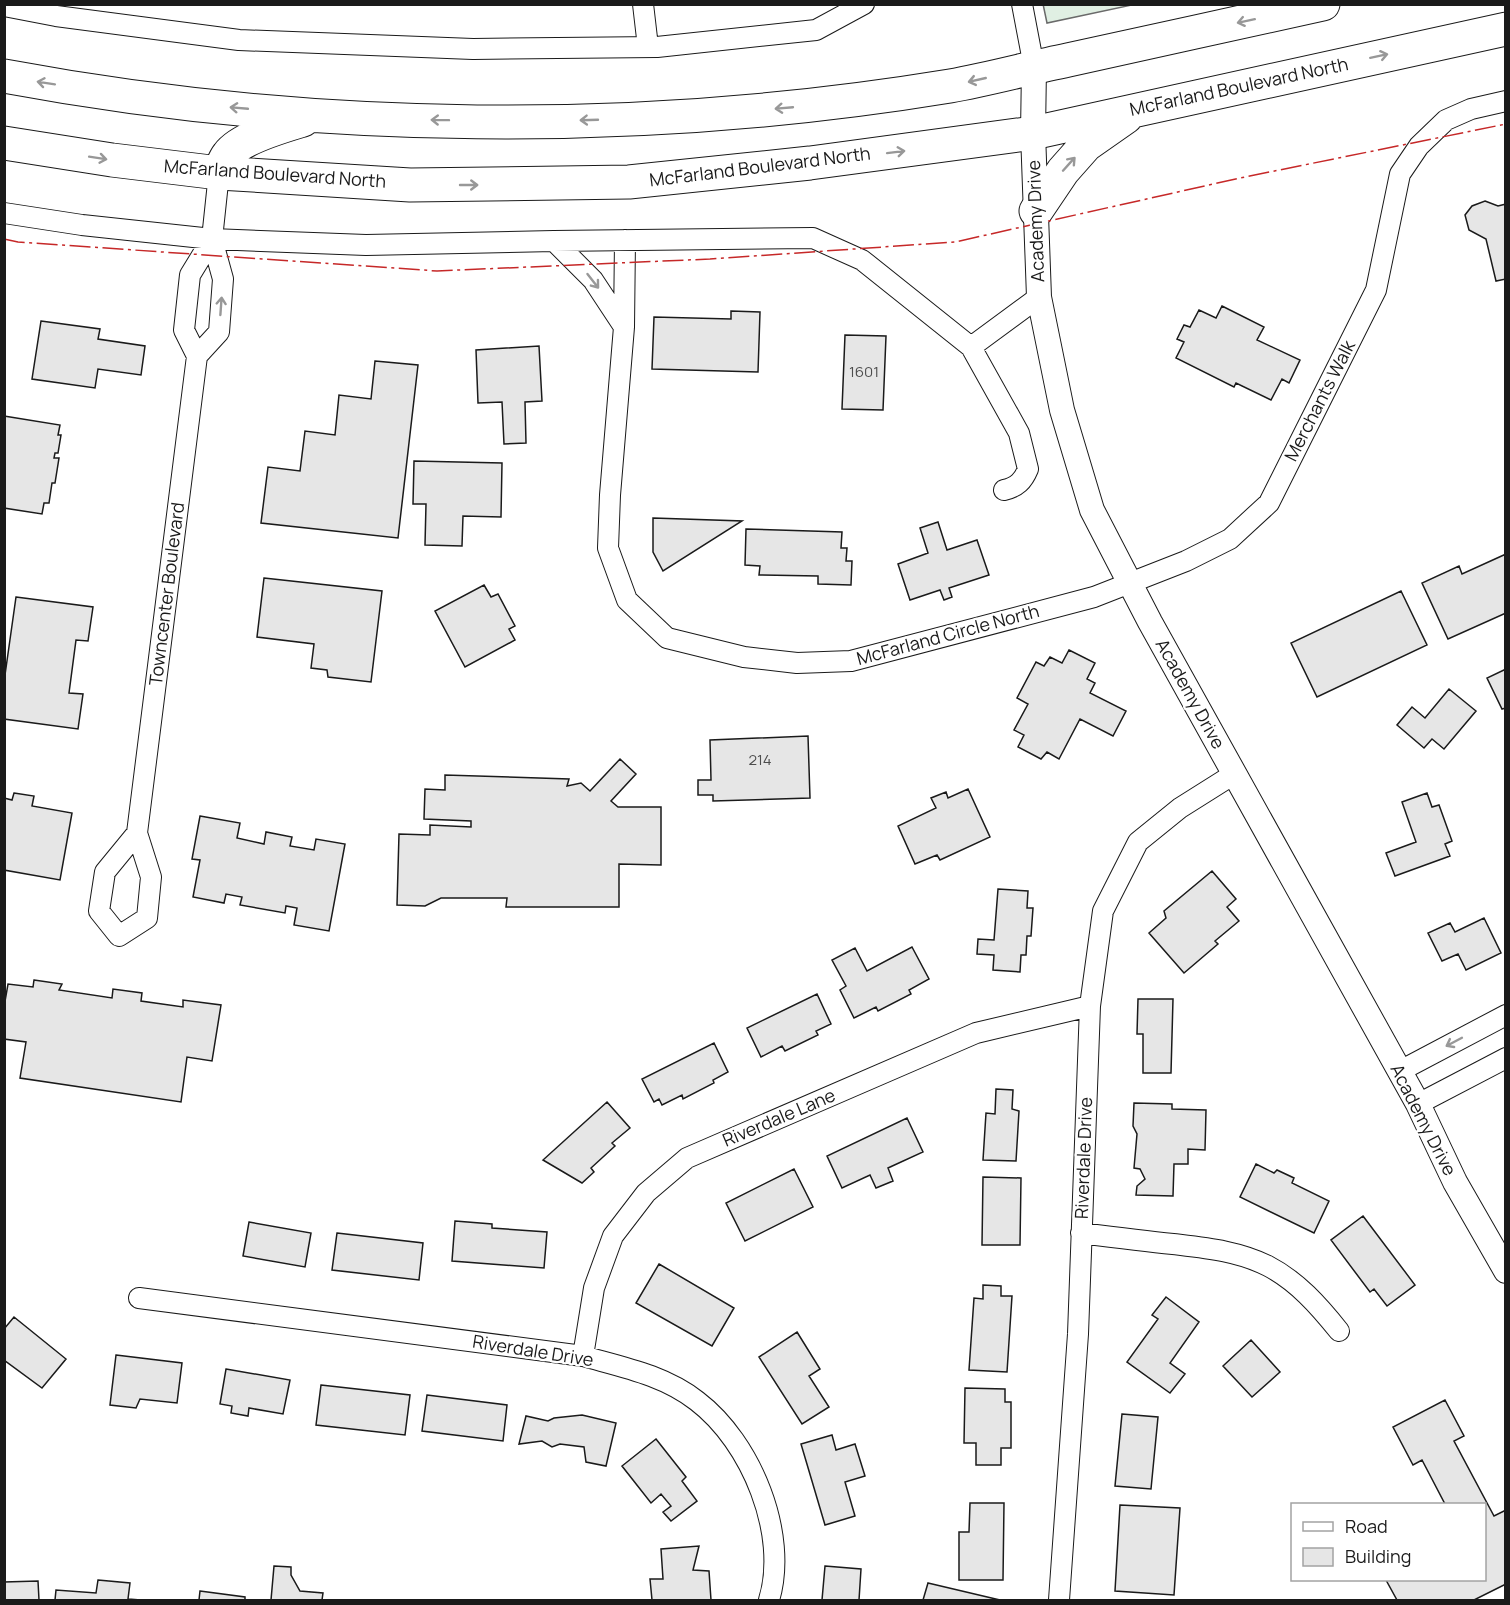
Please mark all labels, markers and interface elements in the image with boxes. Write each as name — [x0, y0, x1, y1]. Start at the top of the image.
one-way arrow — [1236, 16, 1255, 28]
one-way arrow — [1369, 50, 1388, 61]
street label: McFarland Boulevard North — [1127, 51, 1350, 121]
one-way arrow — [968, 75, 987, 86]
one-way arrow — [37, 77, 56, 88]
one-way arrow — [774, 102, 794, 113]
one-way arrow — [230, 103, 250, 114]
one-way arrow — [430, 114, 450, 126]
one-way arrow — [580, 114, 600, 125]
street label: McFarland Boulevard North — [648, 141, 872, 191]
one-way arrow — [885, 146, 905, 157]
one-way arrow — [88, 152, 107, 163]
street label: McFarland Boulevard North — [163, 153, 387, 193]
one-way arrow — [1062, 156, 1077, 171]
street label: Academy Drive — [1021, 159, 1049, 283]
one-way arrow — [458, 179, 478, 191]
one-way arrow — [586, 273, 599, 289]
one-way arrow — [216, 297, 227, 316]
street label: Merchants Walk — [1278, 335, 1360, 465]
house number: 1601 — [849, 361, 879, 382]
street label: Towncenter Boulevard — [143, 501, 189, 687]
street label: McFarland Circle North — [854, 598, 1042, 670]
street label: Academy Drive — [1151, 634, 1231, 753]
house number: 214 — [748, 749, 772, 770]
one-way arrow — [1446, 1036, 1463, 1048]
street label: Academy Drive — [1385, 1060, 1462, 1179]
street label: Riverdale Lane — [718, 1082, 839, 1152]
street label: Riverdale Drive — [1069, 1096, 1097, 1219]
street label: Riverdale Drive — [471, 1329, 595, 1371]
legend — [1291, 1503, 1486, 1581]
text: Road — [1345, 1514, 1388, 1538]
text: Building — [1345, 1544, 1411, 1568]

